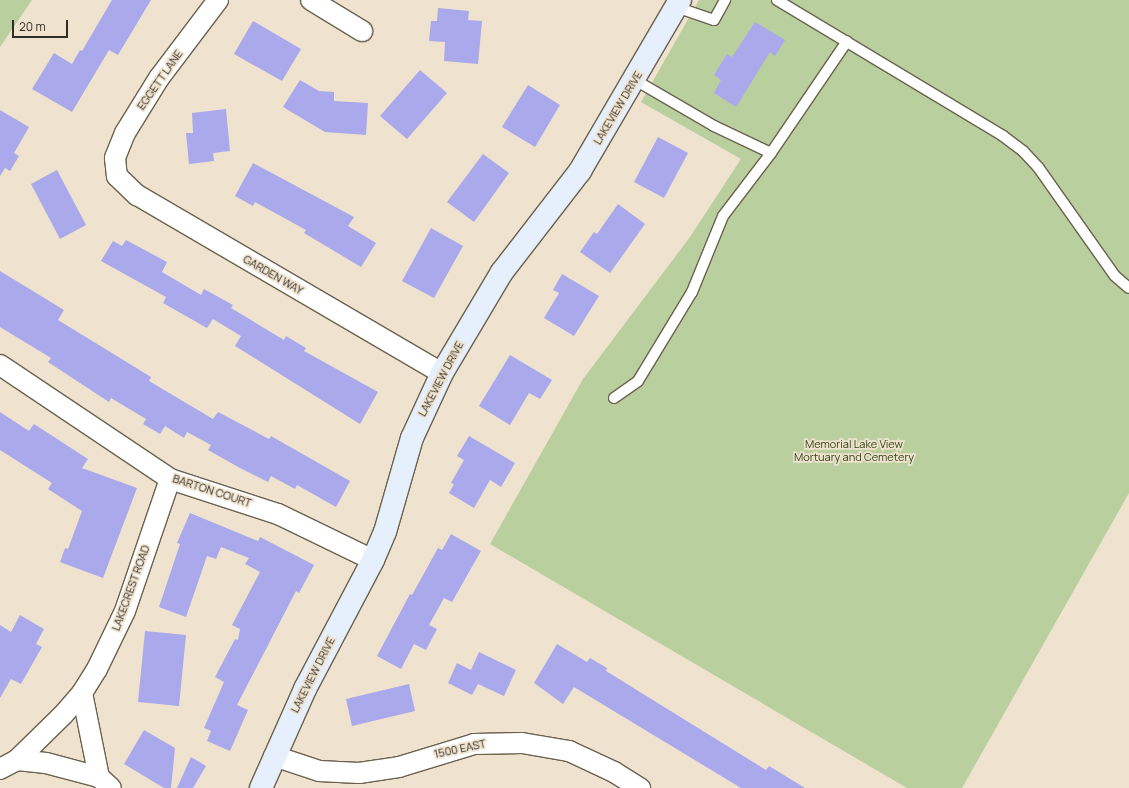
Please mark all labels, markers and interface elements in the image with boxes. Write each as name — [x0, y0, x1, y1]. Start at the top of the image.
scale bar — [14, 12, 70, 38]
text: 20 m — [19, 18, 46, 35]
street label: EGGETT LANE — [134, 48, 186, 112]
street label: LAKEVIEW DRIVE — [591, 69, 645, 147]
street label: GARDEN WAY — [241, 253, 305, 297]
street label: LAKEVIEW DRIVE — [416, 339, 466, 419]
park label: Memorial Lake View Mortuary and Cemetery — [794, 438, 914, 464]
street label: BARTON COURT — [171, 472, 253, 510]
street label: LAKECREST ROAD — [109, 543, 153, 633]
street label: LAKEVIEW DRIVE — [288, 635, 338, 715]
street label: 1500 EAST — [433, 737, 487, 761]

